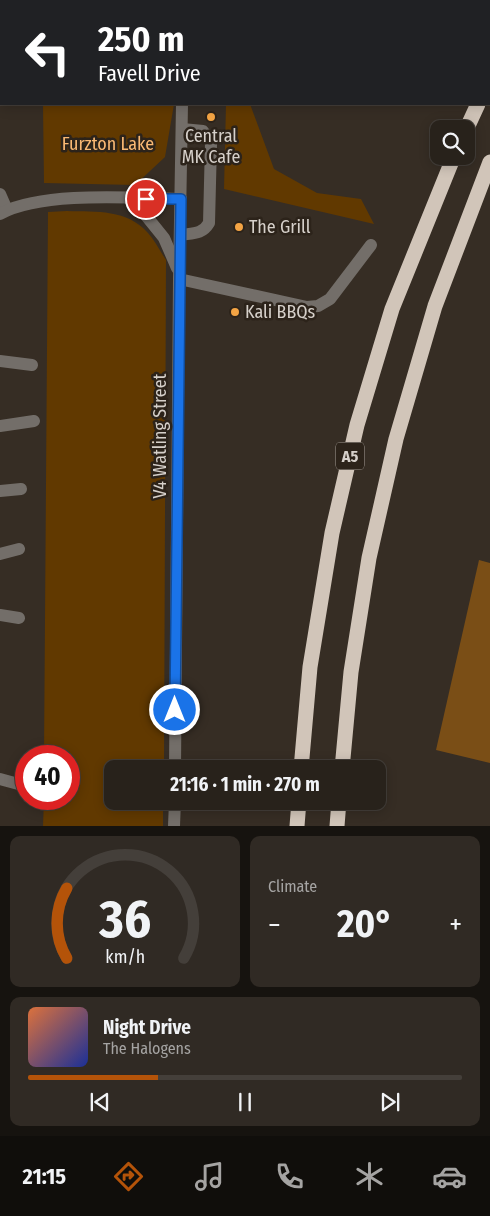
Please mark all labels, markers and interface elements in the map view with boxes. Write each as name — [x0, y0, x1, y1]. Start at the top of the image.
text: 250 m — [98, 18, 185, 60]
icon: left — [15, 20, 80, 85]
text: Favell Drive — [98, 60, 201, 87]
marker: Central MK Cafe — [205, 111, 217, 123]
map controls — [430, 120, 475, 165]
button: search — [430, 120, 475, 165]
place label: Central MK Cafe — [182, 125, 240, 168]
park label: Furzton Lake — [62, 133, 154, 155]
pin — [125, 178, 167, 220]
icon: arrive — [132, 185, 160, 213]
place label: The Grill — [249, 216, 311, 238]
marker: The Grill — [233, 221, 245, 233]
place label: Kali BBQs — [245, 301, 316, 323]
marker: Kali BBQs — [229, 306, 241, 318]
street label: V4 Watling Street — [149, 373, 171, 498]
road number: A5 — [336, 442, 364, 470]
position arrow — [148, 683, 200, 735]
speed limit sign: 40 — [15, 745, 80, 810]
text: 21:16 · 1 min · 270 m — [170, 773, 320, 796]
text: Climate — [268, 877, 317, 896]
text: 36 — [98, 888, 151, 951]
text: 20° — [337, 901, 393, 947]
text: − — [268, 908, 281, 941]
text: + — [449, 908, 462, 941]
text: km/h — [105, 946, 145, 968]
text: Night Drive — [103, 1016, 191, 1039]
text: The Halogens — [103, 1039, 191, 1058]
icon: previous — [86, 1088, 114, 1116]
icon: pause — [231, 1088, 259, 1116]
icon: next — [376, 1088, 404, 1116]
icon: directions — [111, 1159, 146, 1194]
icon: music — [192, 1159, 227, 1194]
icon: phone — [272, 1159, 307, 1194]
icon: climate — [352, 1159, 387, 1194]
icon: car — [432, 1159, 467, 1194]
text: 21:15 — [23, 1163, 66, 1190]

